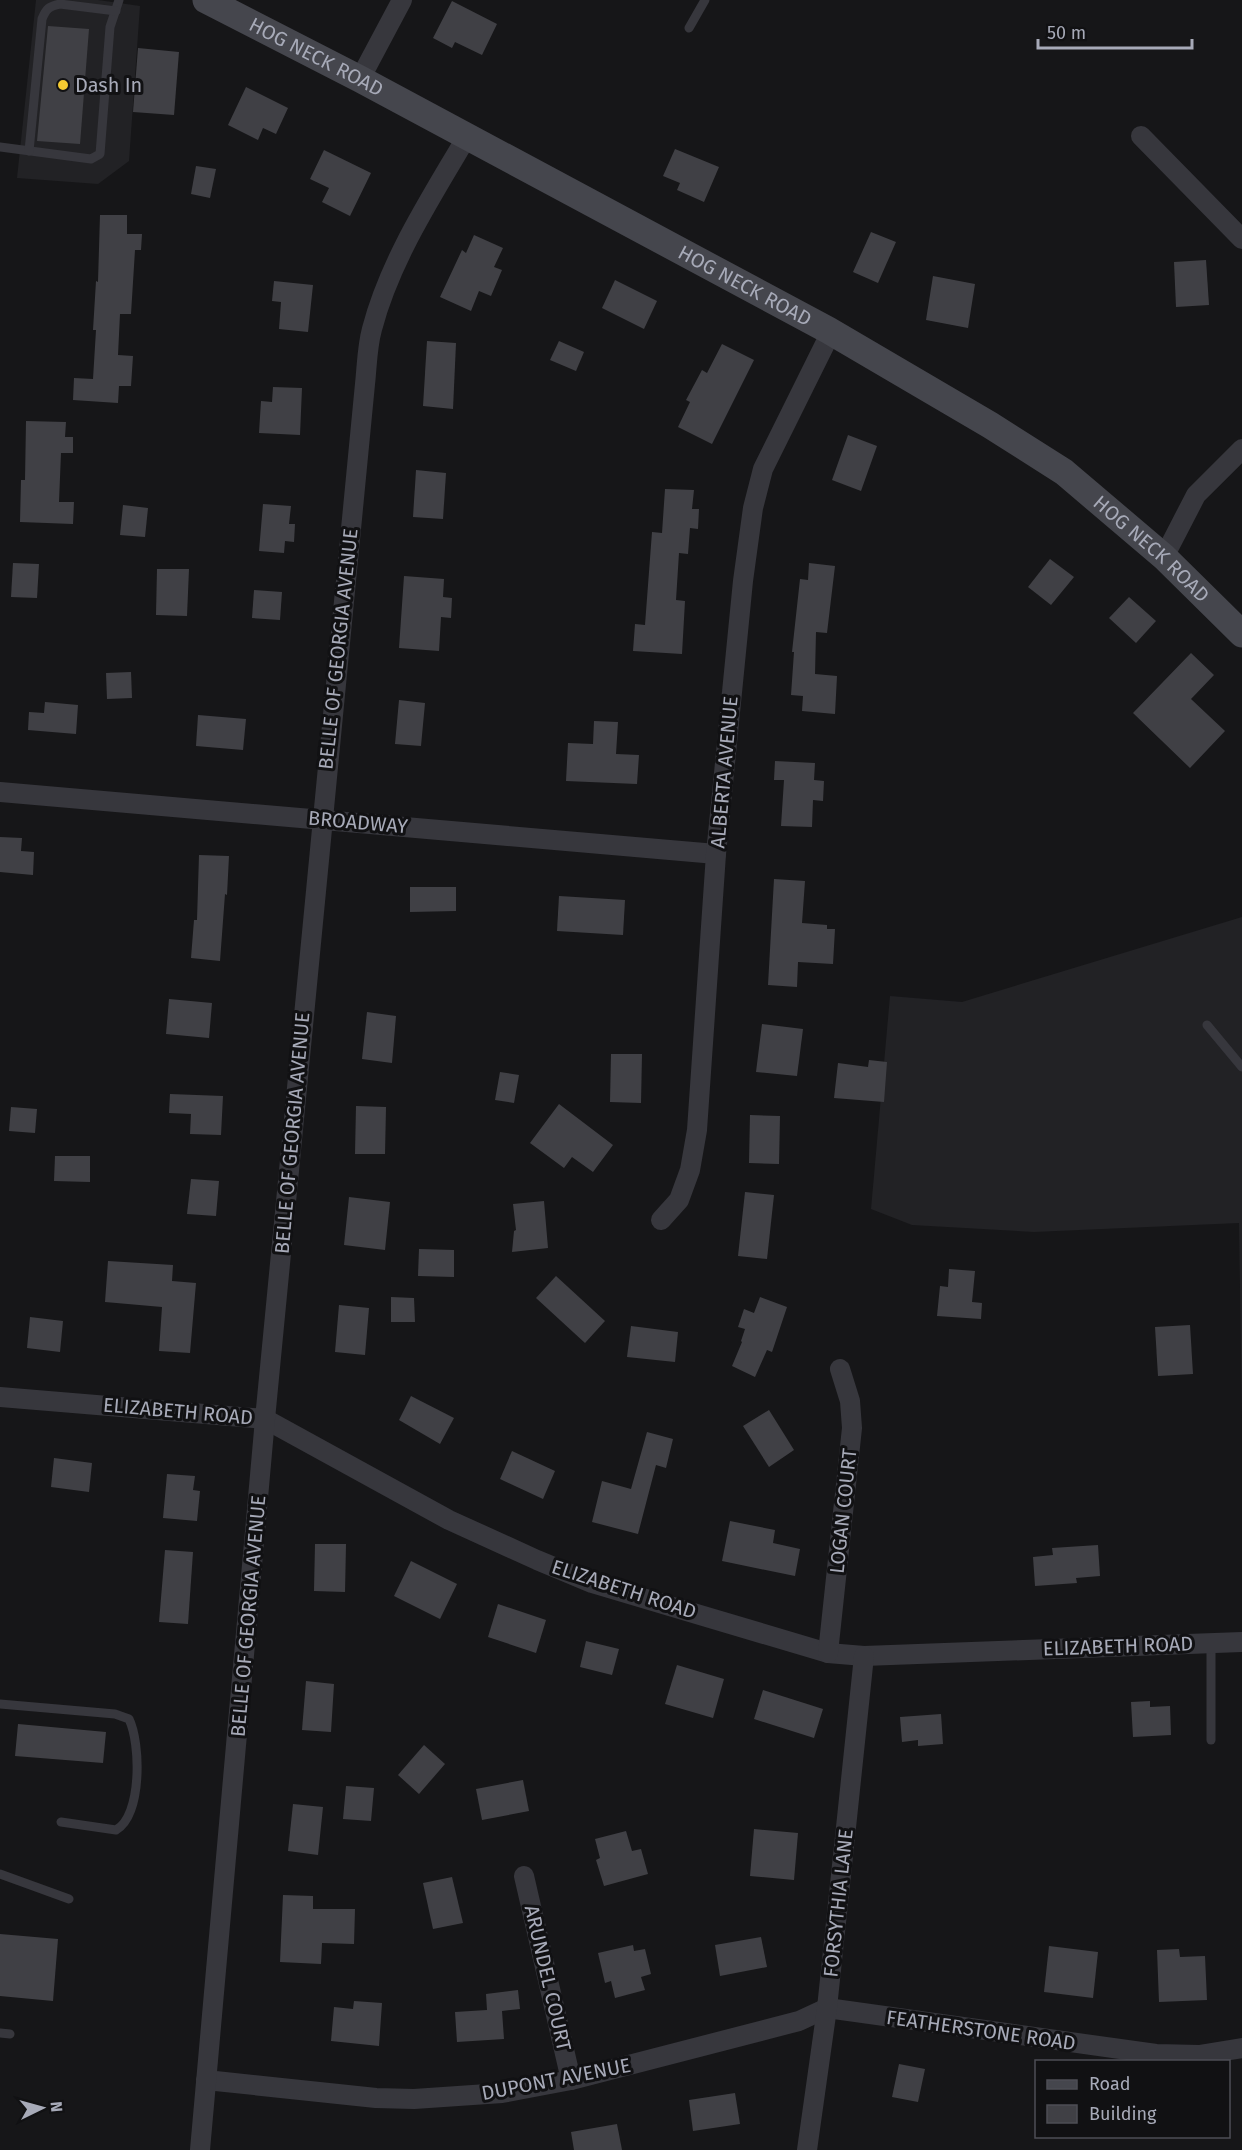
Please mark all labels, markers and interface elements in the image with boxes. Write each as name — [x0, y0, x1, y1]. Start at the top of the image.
street label: HOG NECK ROAD — [245, 12, 388, 101]
scale bar — [1038, 12, 1192, 50]
text: 50 m — [1047, 22, 1086, 44]
place label: Dash In — [75, 73, 142, 97]
marker: Dash In — [56, 78, 70, 92]
street label: HOG NECK ROAD — [674, 240, 816, 331]
street label: HOG NECK ROAD — [1089, 490, 1214, 607]
street label: BELLE OF GEORGIA AVENUE — [313, 527, 363, 771]
street label: ALBERTA AVENUE — [705, 695, 743, 849]
street label: BROADWAY — [307, 806, 409, 838]
street label: BELLE OF GEORGIA AVENUE — [269, 1011, 315, 1255]
street label: ELIZABETH ROAD — [102, 1392, 254, 1430]
street label: LOGAN COURT — [824, 1447, 862, 1575]
street label: BELLE OF GEORGIA AVENUE — [225, 1494, 271, 1738]
street label: ELIZABETH ROAD — [549, 1554, 699, 1624]
street label: ELIZABETH ROAD — [1042, 1631, 1194, 1661]
street label: FORSYTHIA LANE — [818, 1828, 858, 1978]
street label: ARUNDEL COURT — [520, 1903, 577, 2054]
street label: FEATHERSTONE ROAD — [885, 2005, 1077, 2055]
street label: DUPONT AVENUE — [479, 2053, 633, 2105]
legend — [1035, 2060, 1230, 2138]
text: Road — [1089, 2073, 1131, 2095]
north arrow — [12, 2078, 72, 2138]
text: N — [47, 2101, 66, 2113]
text: Building — [1089, 2103, 1157, 2125]

